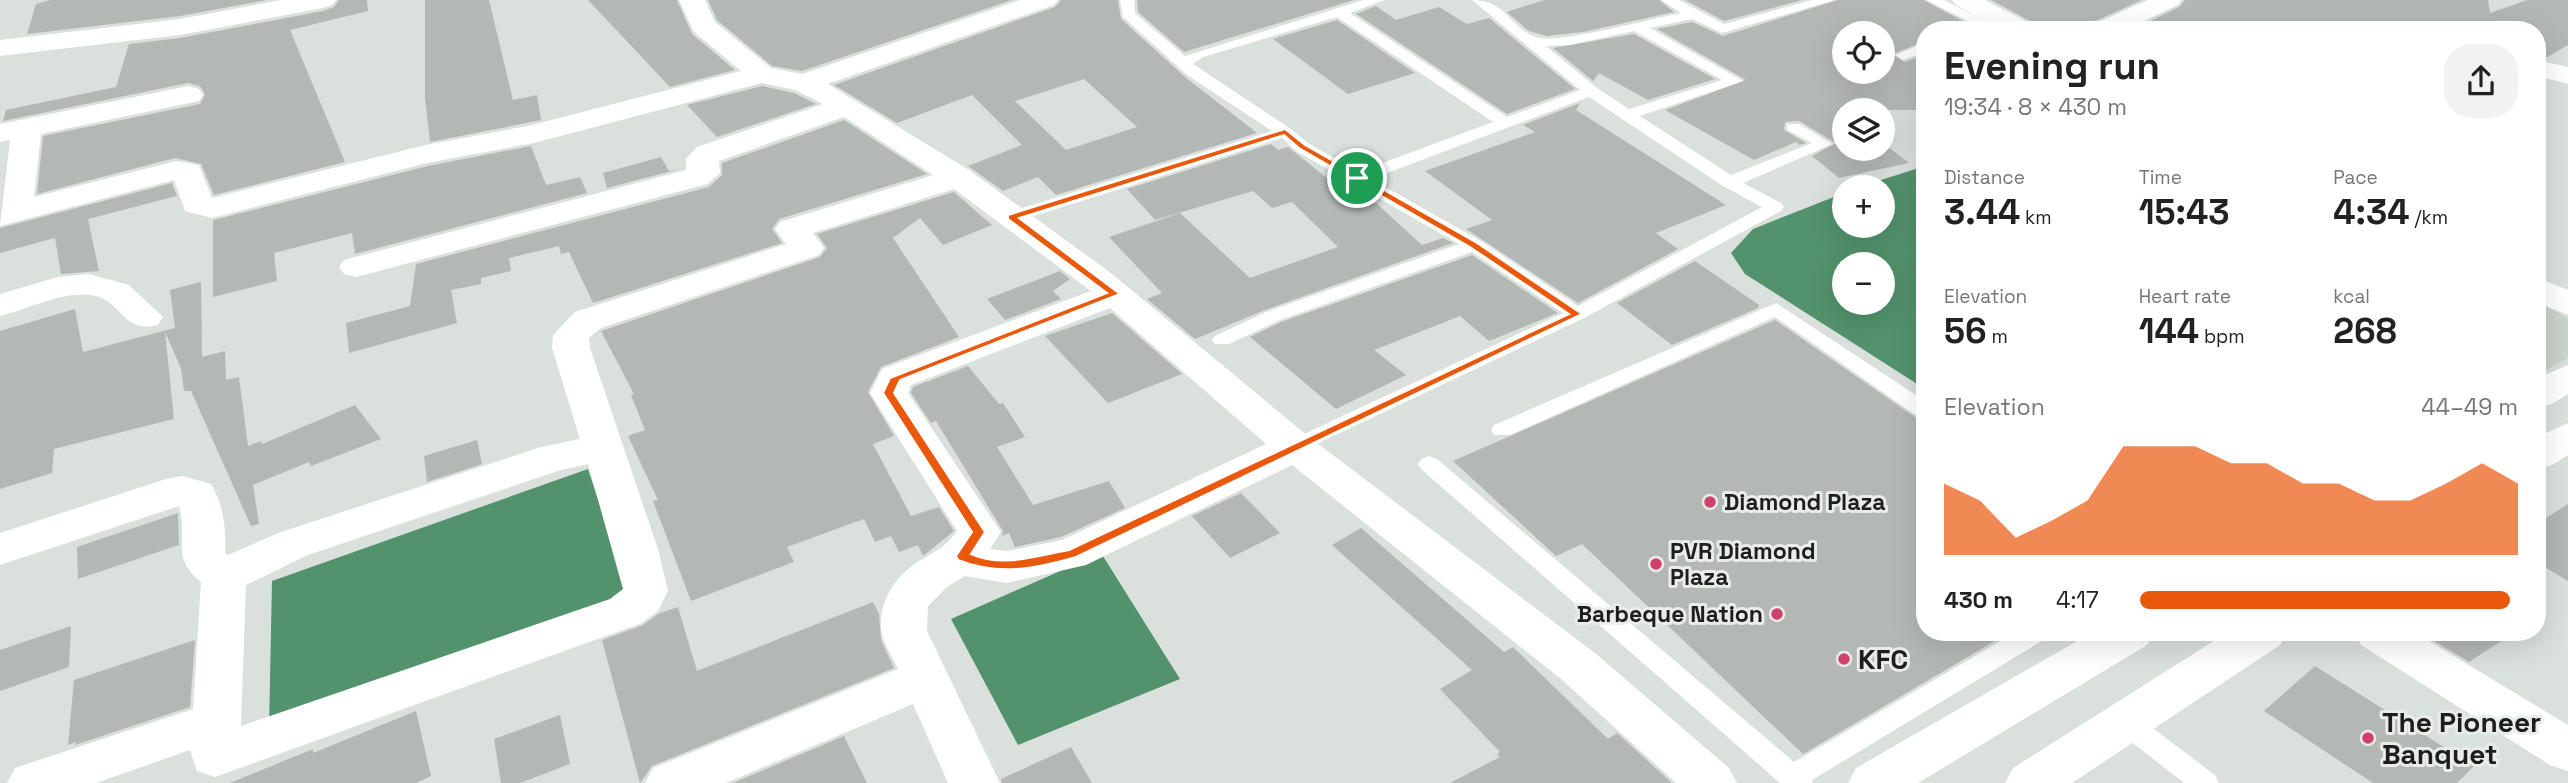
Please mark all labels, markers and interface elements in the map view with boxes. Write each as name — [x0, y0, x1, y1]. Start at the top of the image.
map controls — [1832, 21, 1895, 315]
button: locate — [1832, 21, 1895, 84]
text: Evening run — [1944, 42, 2160, 90]
button: share — [2444, 44, 2518, 118]
text: 19:34 · 8 × 430 m — [1944, 92, 2127, 122]
button: layers — [1832, 98, 1895, 161]
pin — [1327, 148, 1387, 208]
icon: arrive — [1338, 159, 1376, 197]
text: Distance — [1944, 165, 2025, 190]
text: Time — [2139, 165, 2182, 190]
text: Pace — [2333, 165, 2378, 190]
button: + — [1832, 175, 1895, 238]
text: 3.44 — [1944, 190, 2020, 234]
text: 15:43 — [2139, 190, 2229, 234]
text: 4:34 — [2333, 190, 2410, 234]
text: km — [2020, 205, 2052, 230]
text: /km — [2410, 205, 2448, 230]
button: − — [1832, 252, 1895, 315]
text: Elevation — [1944, 284, 2027, 309]
text: Heart rate — [2139, 284, 2231, 309]
text: kcal — [2333, 284, 2370, 309]
text: 56 — [1944, 309, 1987, 353]
text: 144 — [2139, 309, 2199, 353]
text: 268 — [2333, 309, 2397, 353]
text: m — [1987, 324, 2008, 349]
text: bpm — [2199, 324, 2245, 349]
text: Elevation — [1944, 392, 2045, 422]
text: 44–49 m — [2421, 392, 2518, 422]
place label: Diamond Plaza — [1724, 487, 1886, 517]
marker: Diamond Plaza — [1702, 494, 1718, 510]
place label: PVR Diamond Plaza — [1670, 536, 1816, 592]
marker: PVR Diamond Plaza — [1648, 556, 1664, 572]
text: 430 m — [1944, 585, 2013, 615]
text: 4:17 — [2056, 585, 2099, 615]
place label: Barbeque Nation — [1577, 599, 1763, 629]
marker: Barbeque Nation — [1769, 606, 1785, 622]
place label: KFC — [1858, 641, 1908, 677]
marker: KFC — [1836, 651, 1852, 667]
place label: The Pioneer Banquet — [2382, 704, 2541, 772]
marker: The Pioneer Banquet — [2360, 730, 2376, 746]

